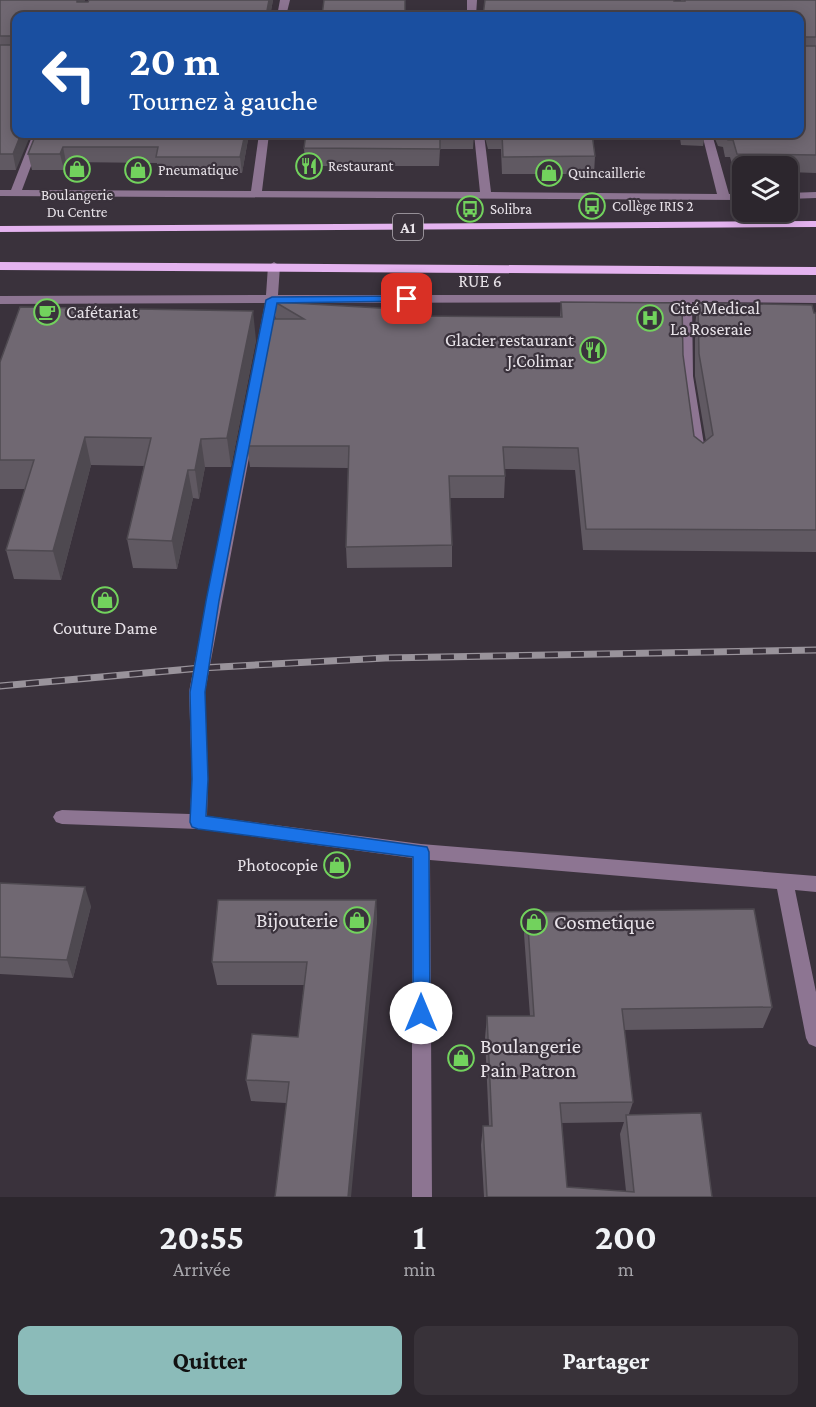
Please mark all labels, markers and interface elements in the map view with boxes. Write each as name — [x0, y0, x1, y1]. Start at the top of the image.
icon: left — [30, 36, 108, 114]
text: 20 m — [129, 37, 220, 84]
text: Tournez à gauche — [129, 86, 318, 116]
restaurant icon: Restaurant — [294, 151, 324, 181]
shop icon: Boulangerie Du Centre — [62, 154, 92, 184]
shop icon: Pneumatique — [123, 155, 153, 185]
map controls — [732, 156, 798, 222]
button: layers — [732, 156, 798, 222]
place label: Restaurant — [328, 158, 394, 174]
shop icon: Quincaillerie — [534, 158, 564, 188]
place label: Pneumatique — [158, 162, 239, 179]
place label: Quincaillerie — [568, 165, 646, 181]
place label: Boulangerie Du Centre — [41, 187, 113, 220]
bus stop icon: Collège IRIS 2 — [577, 191, 607, 221]
bus stop icon: Solibra — [455, 194, 485, 224]
place label: Collège IRIS 2 — [612, 198, 694, 215]
place label: Solibra — [490, 201, 532, 217]
road number: A1 — [393, 214, 423, 240]
street label: RUE 6 — [458, 271, 502, 291]
pin — [381, 273, 432, 324]
icon: arrive — [390, 282, 423, 315]
cafe icon: Cafétariat — [32, 297, 62, 327]
place label: Cité Medical La Roseraie — [670, 298, 760, 339]
place label: Cafétariat — [66, 302, 139, 322]
hospital icon: Cité Medical La Roseraie — [635, 303, 665, 333]
place label: Glacier restaurant J.Colimar — [445, 330, 575, 371]
restaurant icon: Glacier restaurant J.Colimar — [578, 335, 608, 365]
shop icon: Couture Dame — [90, 585, 120, 615]
place label: Couture Dame — [53, 618, 157, 638]
shop icon: Photocopie — [322, 850, 352, 880]
place label: Photocopie — [237, 855, 318, 875]
shop icon: Bijouterie — [342, 905, 372, 935]
shop icon: Cosmetique — [519, 907, 549, 937]
place label: Bijouterie — [256, 908, 338, 932]
place label: Cosmetique — [554, 910, 655, 934]
position arrow — [389, 981, 453, 1045]
place label: Boulangerie Pain Patron — [480, 1034, 581, 1082]
shop icon: Boulangerie Pain Patron — [446, 1043, 476, 1073]
text: 20:55 — [159, 1217, 244, 1257]
text: 1 — [413, 1217, 426, 1257]
text: 200 — [595, 1217, 657, 1257]
text: Arrivée — [173, 1258, 230, 1280]
text: min — [403, 1258, 436, 1280]
text: m — [618, 1258, 634, 1280]
button: Quitter — [18, 1326, 402, 1395]
button: Partager — [414, 1326, 798, 1395]

